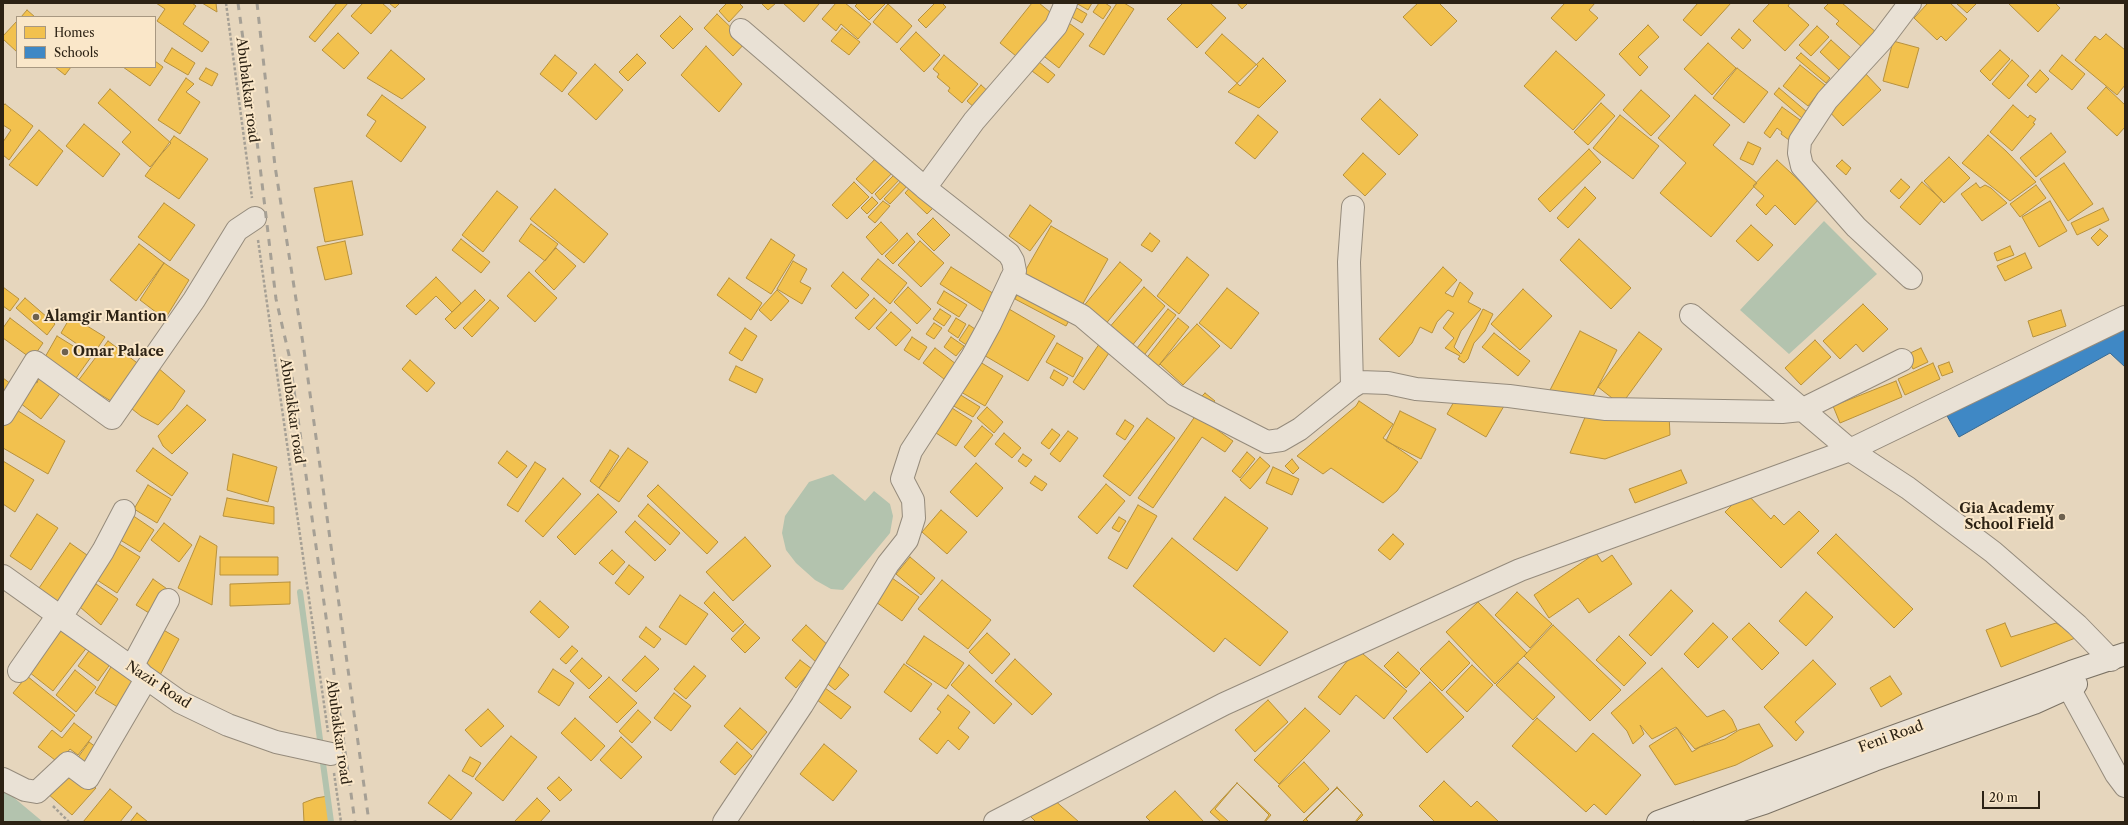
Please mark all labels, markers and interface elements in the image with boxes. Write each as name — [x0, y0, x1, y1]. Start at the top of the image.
legend — [16, 16, 156, 68]
text: Homes — [54, 25, 94, 40]
street label: Abubakkar road — [232, 36, 262, 144]
text: Schools — [54, 45, 99, 60]
place label: Alamgir Mantion — [44, 309, 167, 325]
marker: Alamgir Mantion — [31, 312, 41, 322]
place label: Omar Palace — [73, 344, 164, 360]
marker: Omar Palace — [60, 347, 70, 357]
street label: Abubakkar road — [276, 357, 308, 465]
place label: Gia Academy School Field — [1959, 501, 2054, 534]
marker: Gia Academy School Field — [2057, 512, 2067, 522]
street label: Nazir Road — [122, 658, 194, 712]
street label: Abubakkar road — [322, 678, 354, 786]
street label: Feni Road — [1856, 718, 1926, 756]
scale bar — [1984, 783, 2042, 809]
text: 20 m — [1989, 790, 2018, 805]

